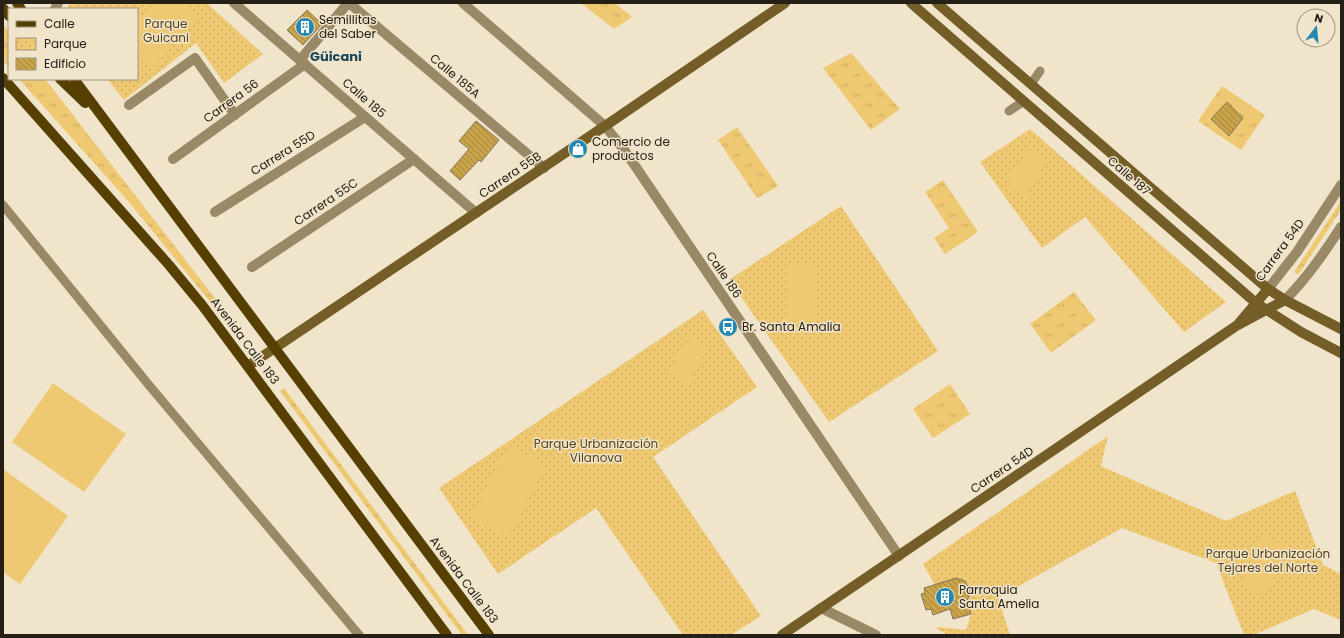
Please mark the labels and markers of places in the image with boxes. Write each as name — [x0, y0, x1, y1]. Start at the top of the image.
place label: Semillitas del Saber — [319, 11, 376, 42]
building icon: Semillitas del Saber — [294, 16, 316, 38]
place label: Comercio de productos — [592, 133, 670, 164]
shop icon: Comercio de productos — [567, 138, 589, 160]
bus stop icon: Br. Santa Amalia — [717, 316, 739, 338]
place label: Br. Santa Amalia — [742, 318, 841, 335]
place label: Parroquia Santa Amelia — [959, 581, 1039, 612]
building icon: Parroquia Santa Amelia — [934, 586, 956, 608]

